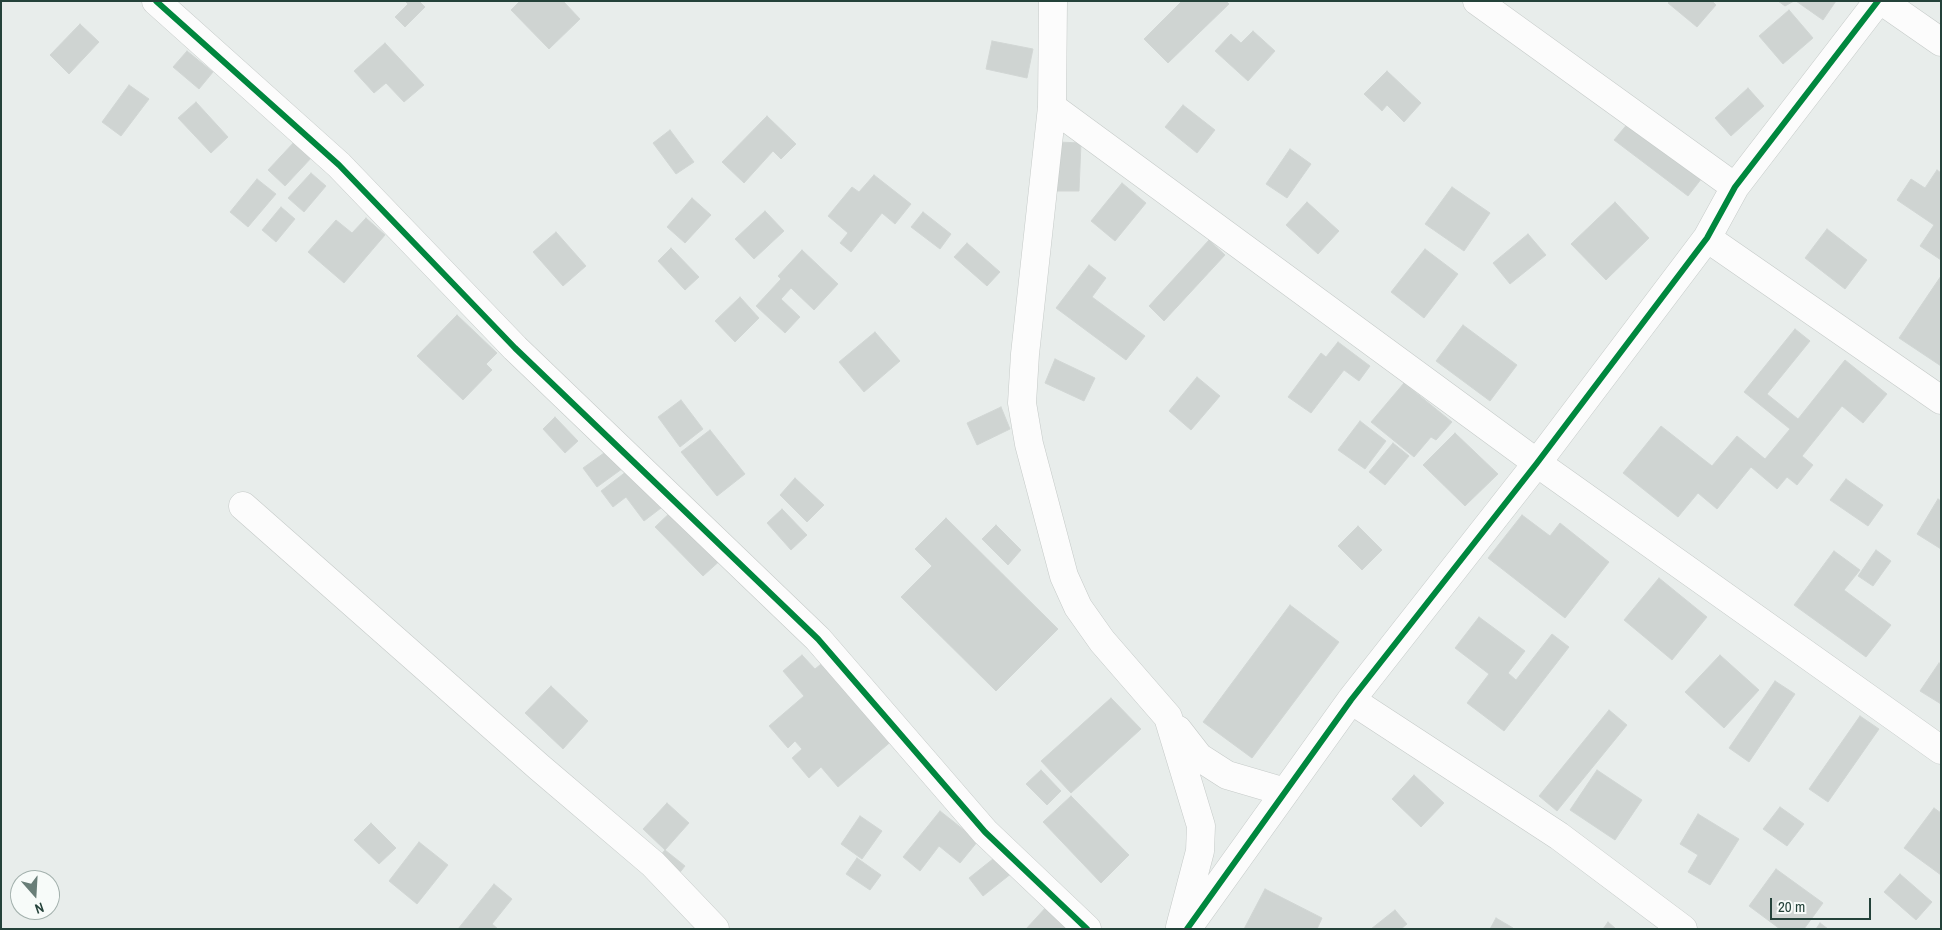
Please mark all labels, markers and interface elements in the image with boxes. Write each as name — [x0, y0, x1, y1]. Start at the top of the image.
north arrow — [10, 870, 60, 920]
scale bar — [1772, 888, 1873, 920]
text: 20 m — [1778, 896, 1805, 917]
text: N — [33, 898, 46, 918]

